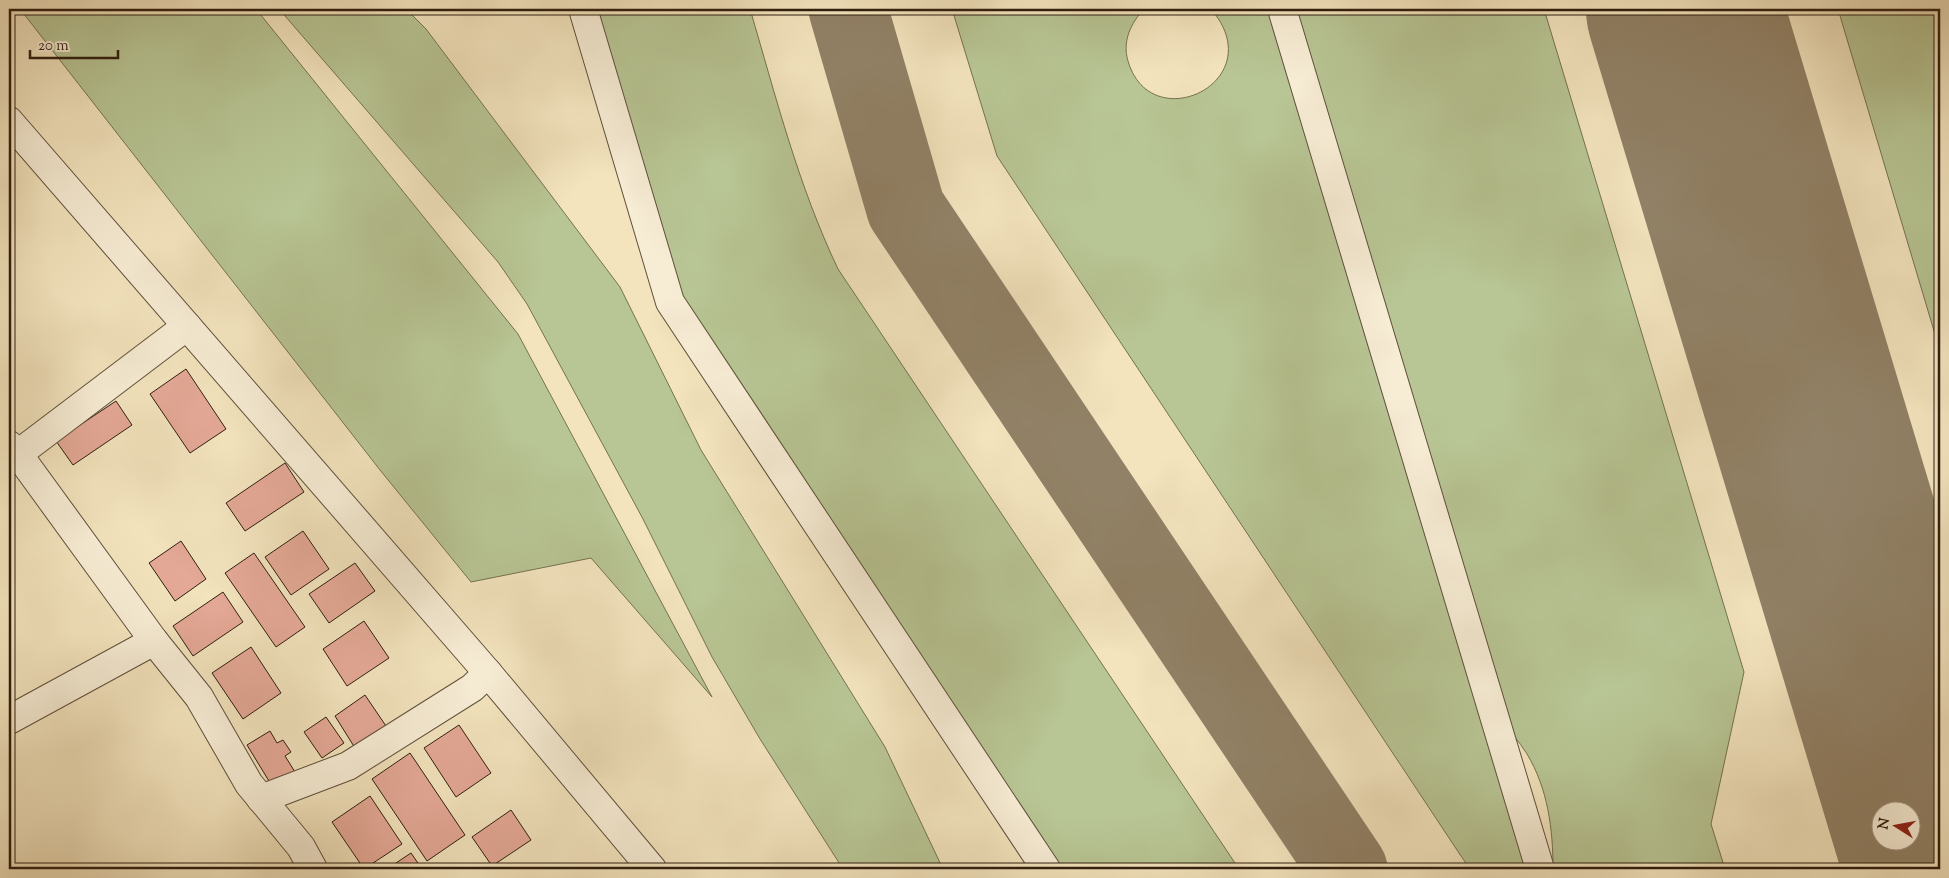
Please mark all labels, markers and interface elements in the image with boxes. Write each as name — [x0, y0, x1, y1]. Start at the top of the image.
scale bar — [30, 28, 118, 60]
text: 20 m — [38, 36, 69, 57]
north arrow — [1872, 800, 1922, 850]
text: N — [1874, 817, 1896, 831]

